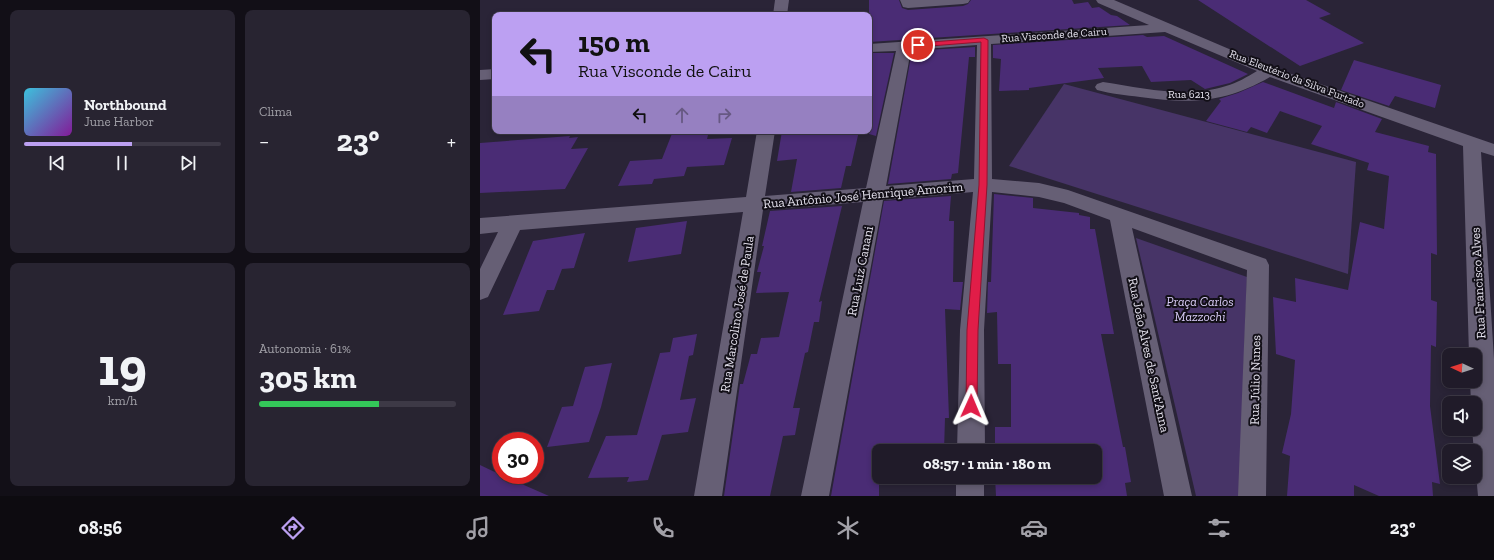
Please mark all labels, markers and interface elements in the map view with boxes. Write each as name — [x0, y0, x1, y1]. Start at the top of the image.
street label: Rua Visconde de Cairu — [1001, 25, 1107, 45]
text: 150 m — [578, 26, 650, 59]
icon: left — [512, 28, 564, 80]
pin — [901, 28, 935, 62]
icon: arrive — [907, 34, 929, 56]
street label: Rua Eleutério da Silva Furtado — [1228, 47, 1367, 111]
text: Rua Visconde de Cairu — [578, 60, 751, 82]
street label: Rua 6213 — [1168, 88, 1210, 101]
text: Northbound — [84, 96, 167, 114]
text: Clima — [259, 104, 292, 119]
icon: left — [629, 104, 651, 126]
icon: ahead — [671, 104, 693, 126]
icon: right — [713, 104, 735, 126]
text: June Harbor — [84, 114, 154, 129]
text: 23° — [337, 123, 380, 159]
text: − — [259, 128, 269, 155]
text: + — [447, 128, 456, 155]
icon: previous — [46, 152, 68, 174]
icon: pause — [111, 152, 133, 174]
icon: next — [177, 152, 199, 174]
street label: Rua Antônio José Henrique Amorim — [762, 179, 964, 211]
street label: Rua Luiz Canani — [844, 225, 876, 317]
street label: Rua Francisco Alves — [1468, 227, 1488, 339]
street label: Rua Marcolino José de Paula — [717, 234, 757, 393]
street label: Rua João Alves de Sant'Anna — [1125, 276, 1173, 434]
park label: Praça Carlos Mazzochi — [1166, 294, 1234, 324]
street label: Rua Júlio Nunes — [1247, 335, 1263, 425]
text: 19 — [98, 336, 147, 398]
text: Autonomia · 61% — [259, 341, 351, 356]
north arrow — [1442, 348, 1482, 388]
map controls — [1442, 348, 1482, 484]
text: 305 km — [259, 360, 356, 396]
position arrow — [950, 385, 992, 427]
text: km/h — [108, 393, 137, 408]
button: sound — [1442, 396, 1482, 436]
speed limit sign: 30 — [492, 432, 544, 484]
button: layers — [1442, 444, 1482, 484]
text: 08:57 · 1 min · 180 m — [923, 455, 1051, 473]
icon: directions — [279, 514, 307, 542]
icon: music — [464, 514, 492, 542]
icon: phone — [649, 514, 677, 542]
icon: climate — [834, 514, 862, 542]
icon: car — [1020, 514, 1048, 542]
icon: filters — [1205, 514, 1233, 542]
text: 08:56 — [79, 517, 122, 539]
text: 23° — [1390, 517, 1415, 539]

